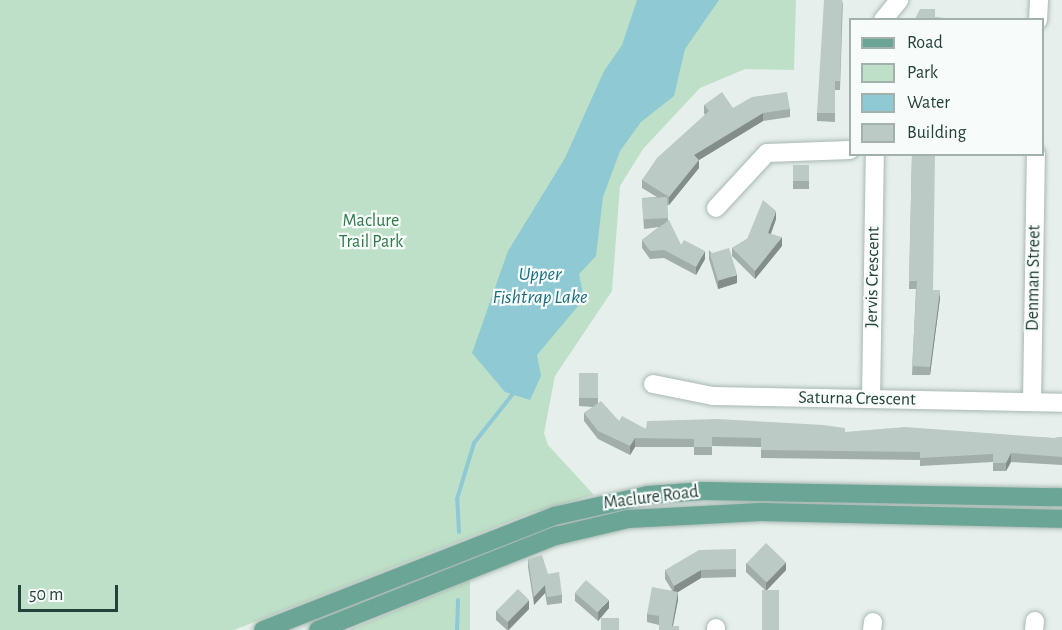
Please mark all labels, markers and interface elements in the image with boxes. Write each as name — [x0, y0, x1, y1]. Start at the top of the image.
legend — [849, 18, 1044, 156]
text: Road — [907, 34, 943, 52]
text: Park — [907, 64, 938, 82]
text: Water — [907, 94, 950, 112]
text: Building — [907, 124, 966, 142]
park label: Maclure Trail Park — [339, 211, 403, 254]
street label: Denman Street — [1022, 225, 1046, 331]
street label: Jervis Crescent — [861, 226, 885, 328]
water label: Upper Fishtrap Lake — [492, 263, 588, 310]
street label: Saturna Crescent — [798, 387, 916, 411]
street label: Maclure Road — [602, 481, 700, 515]
scale bar — [21, 573, 122, 611]
text: 50 m — [29, 586, 63, 604]

